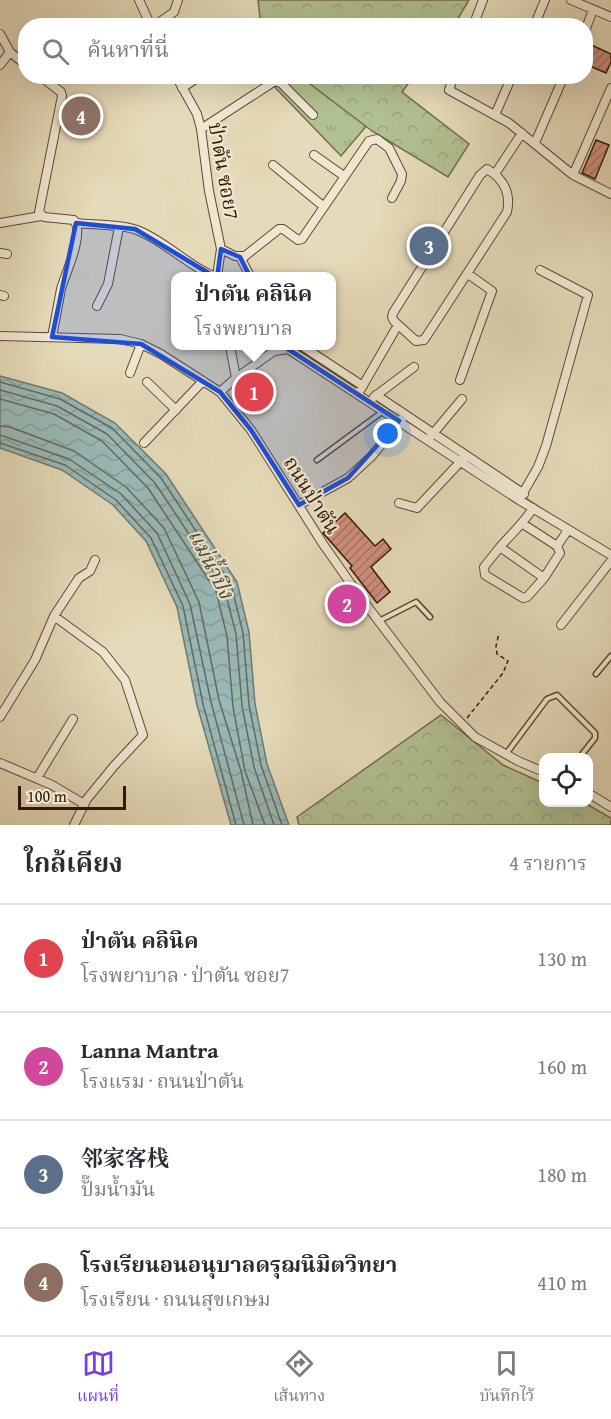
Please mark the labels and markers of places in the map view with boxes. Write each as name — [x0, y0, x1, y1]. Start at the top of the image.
pin: 4 — [62, 94, 100, 138]
pin: 3 — [410, 224, 448, 268]
pin: 1 — [234, 370, 274, 414]
pin: 2 — [328, 582, 366, 626]

